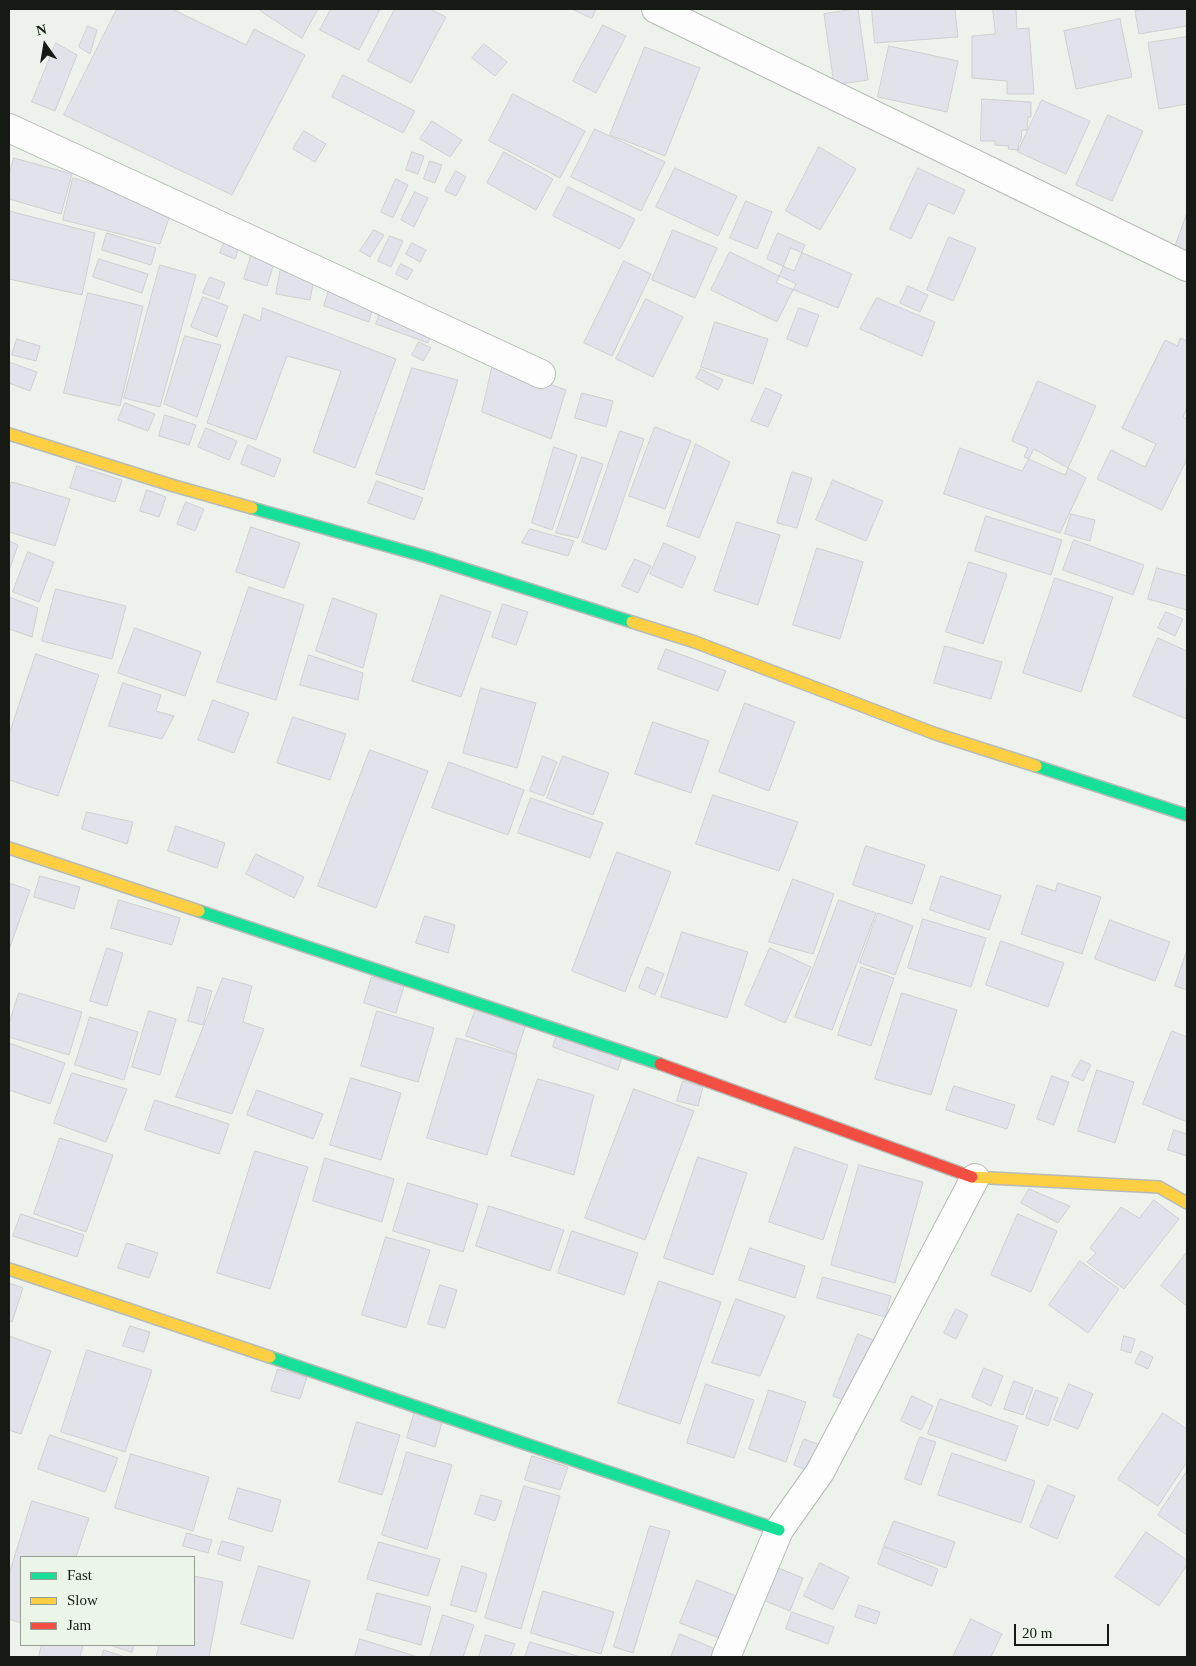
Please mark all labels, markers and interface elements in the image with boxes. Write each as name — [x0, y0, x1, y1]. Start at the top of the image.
north arrow — [20, 20, 70, 70]
text: N — [35, 21, 48, 38]
legend — [20, 1556, 195, 1646]
text: Fast — [67, 1567, 92, 1583]
text: Slow — [67, 1592, 98, 1608]
scale bar — [1016, 1614, 1111, 1646]
text: Jam — [67, 1617, 91, 1633]
text: 20 m — [1022, 1625, 1052, 1641]

